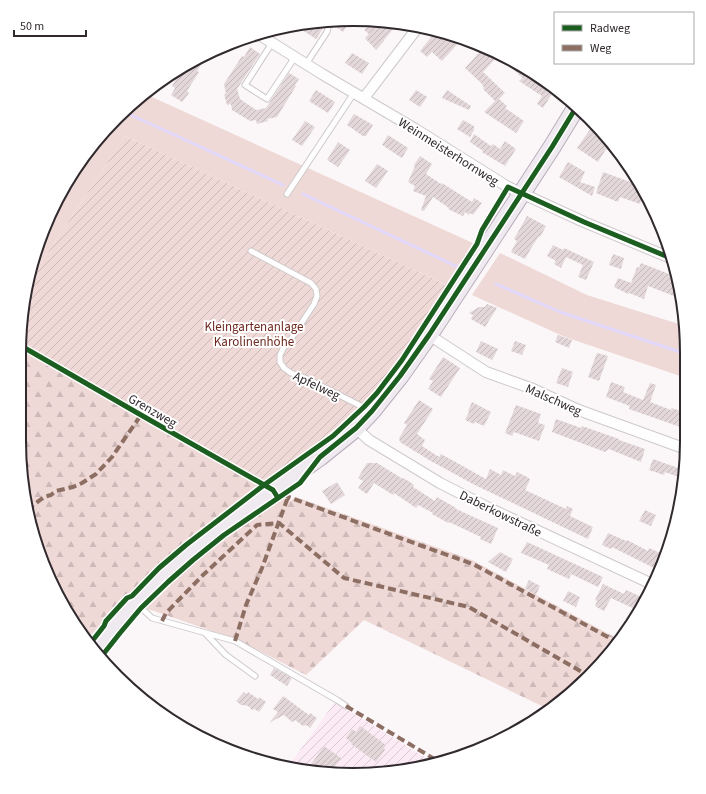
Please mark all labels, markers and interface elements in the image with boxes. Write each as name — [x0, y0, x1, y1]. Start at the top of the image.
scale bar — [14, 12, 86, 38]
legend — [554, 12, 694, 64]
text: 50 m — [20, 18, 44, 35]
text: Radweg — [590, 20, 630, 37]
text: Weg — [590, 40, 611, 57]
street label: Weinmeisterhornweg — [395, 114, 503, 190]
park label: Kleingartenanlage Karolinenhöhe — [204, 318, 304, 351]
street label: Apfelweg — [290, 367, 343, 405]
street label: Malschweg — [523, 380, 585, 421]
street label: Grenzweg — [125, 390, 181, 432]
street label: Daberkowstraße — [456, 486, 545, 542]

